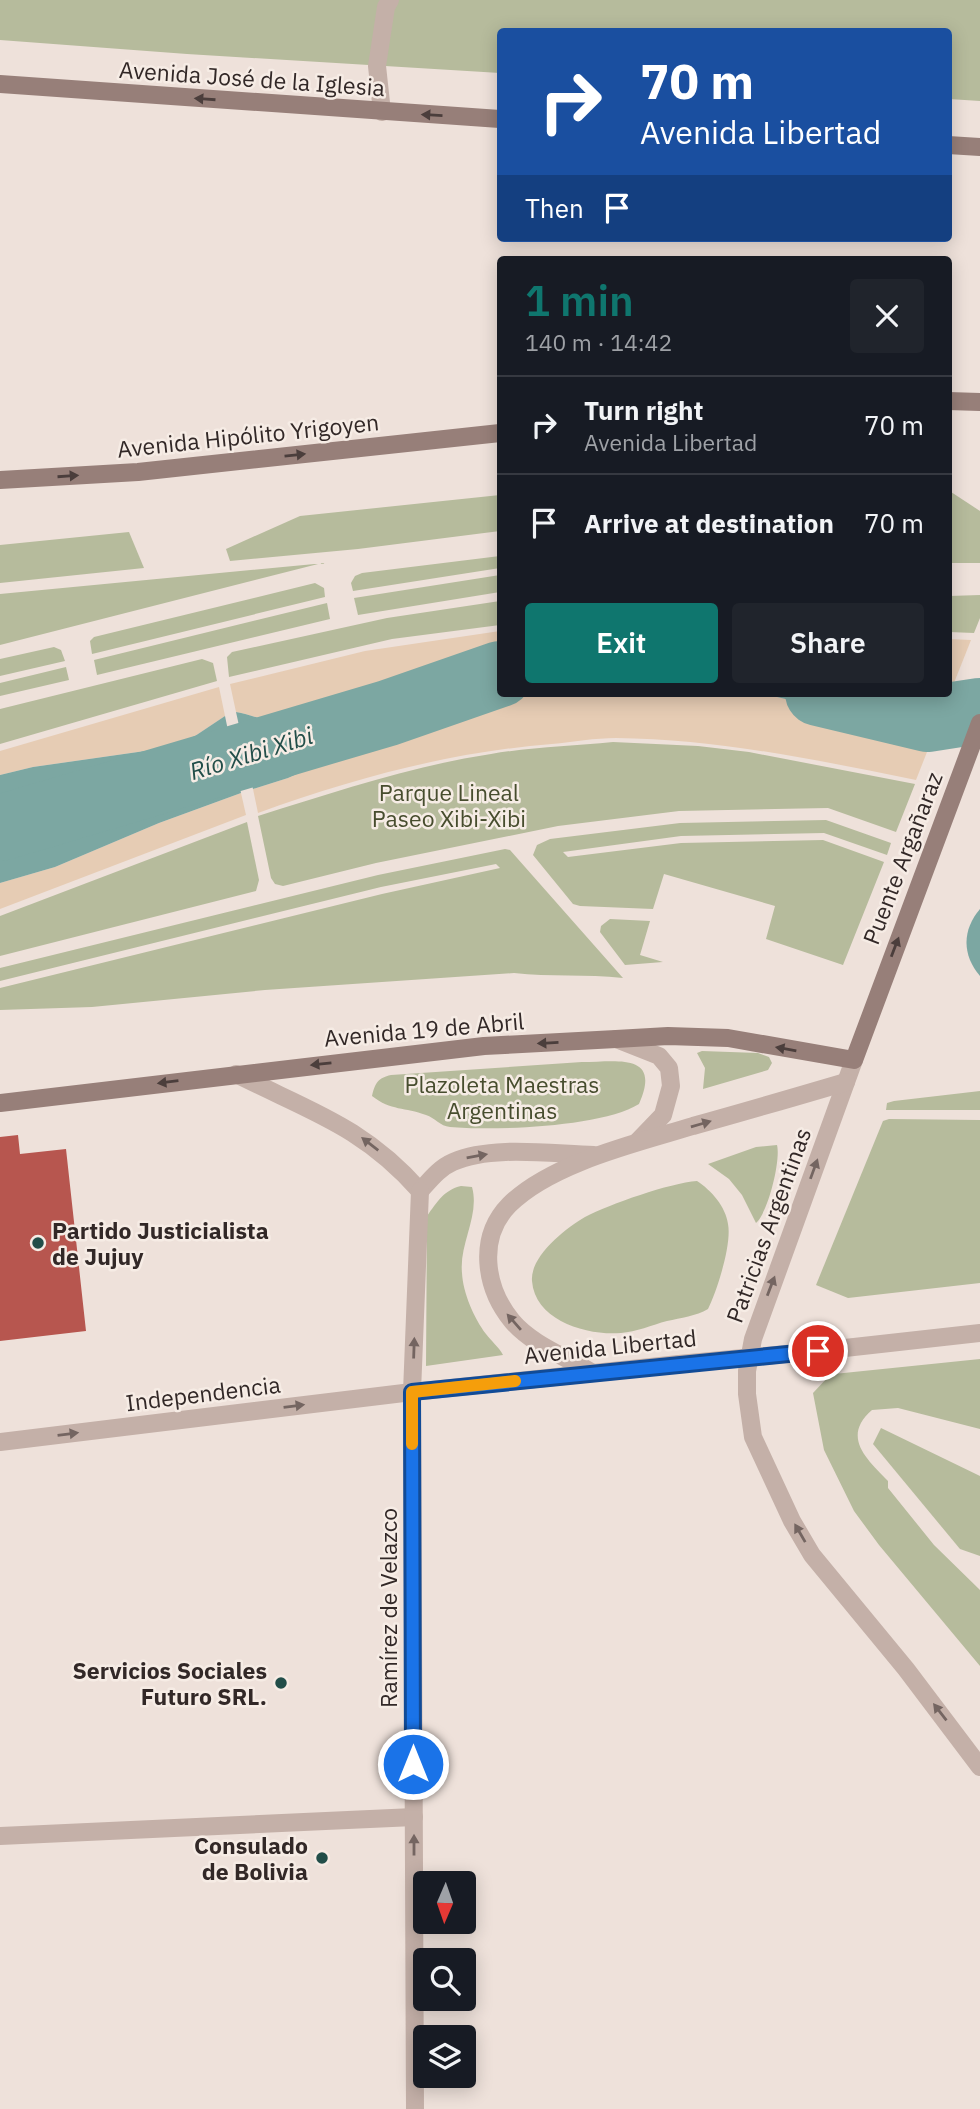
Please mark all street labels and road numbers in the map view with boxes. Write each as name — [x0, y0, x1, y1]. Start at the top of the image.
street label: Avenida José de la Iglesia — [118, 54, 386, 102]
street label: Avenida Hipólito Yrigoyen — [116, 406, 380, 464]
street label: Puente Argañaraz — [855, 767, 949, 949]
street label: Avenida 19 de Abril — [323, 1005, 525, 1053]
street label: Patricias Argentinas — [719, 1123, 817, 1327]
street label: Avenida Libertad — [522, 1322, 698, 1370]
street label: Independencia — [124, 1369, 282, 1417]
street label: Ramírez de Velazco — [373, 1508, 403, 1708]

